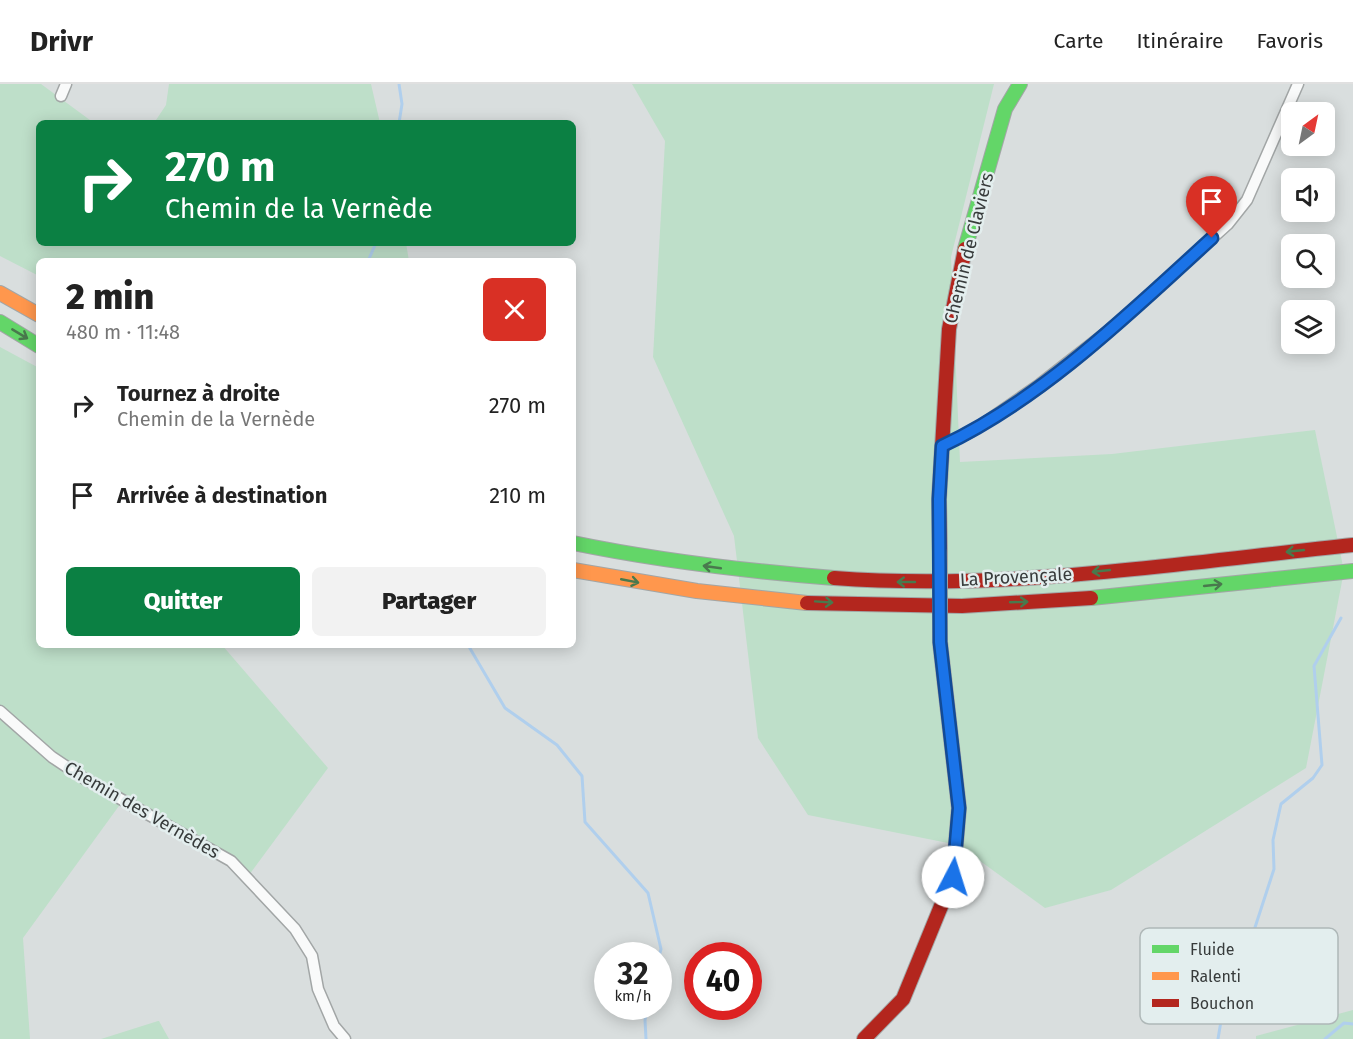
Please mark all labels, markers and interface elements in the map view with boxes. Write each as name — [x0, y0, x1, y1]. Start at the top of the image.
text: Drivr — [30, 25, 93, 58]
text: Carte — [1054, 28, 1103, 54]
text: Itinéraire — [1136, 28, 1223, 54]
text: Favoris — [1256, 28, 1323, 54]
north arrow — [1281, 102, 1335, 156]
map controls — [1281, 102, 1335, 354]
text: 270 m — [165, 142, 276, 192]
icon: right — [66, 144, 144, 222]
button: sound — [1281, 168, 1335, 222]
street label: Chemin de Claviers — [940, 170, 998, 326]
pin — [1186, 176, 1237, 238]
icon: arrive — [1195, 185, 1228, 218]
text: Chemin de la Vernède — [165, 193, 433, 225]
button: search — [1281, 234, 1335, 288]
text: 2 min — [66, 275, 154, 319]
button: close — [483, 278, 546, 341]
button: layers — [1281, 300, 1335, 354]
text: 480 m · 11:48 — [66, 320, 180, 344]
one-way arrow — [10, 329, 28, 340]
text: Tournez à droite — [117, 380, 280, 407]
icon: right — [66, 389, 99, 422]
text: 270 m — [489, 392, 546, 419]
text: Chemin de la Vernède — [117, 407, 315, 431]
icon: arrive — [66, 479, 99, 512]
text: Arrivée à destination — [117, 482, 327, 509]
text: 210 m — [489, 482, 546, 509]
one-way arrow — [1285, 546, 1305, 557]
one-way arrow — [703, 561, 722, 572]
street label: La Provençale — [959, 563, 1073, 591]
one-way arrow — [1091, 566, 1111, 577]
button: Quitter — [66, 567, 300, 636]
button: Partager — [312, 567, 546, 636]
one-way arrow — [620, 576, 640, 587]
one-way arrow — [897, 576, 917, 588]
one-way arrow — [1202, 579, 1222, 590]
one-way arrow — [814, 597, 833, 608]
one-way arrow — [1008, 597, 1028, 608]
street label: Chemin des Vernèdes — [61, 757, 223, 863]
position arrow — [921, 845, 985, 909]
legend — [1140, 928, 1338, 1024]
text: Fluide — [1190, 940, 1235, 959]
speed limit sign: 40 — [684, 942, 762, 1020]
text: 32 — [618, 956, 648, 992]
text: Ralenti — [1190, 967, 1241, 986]
text: km/h — [614, 987, 652, 1005]
text: Bouchon — [1190, 994, 1254, 1013]

